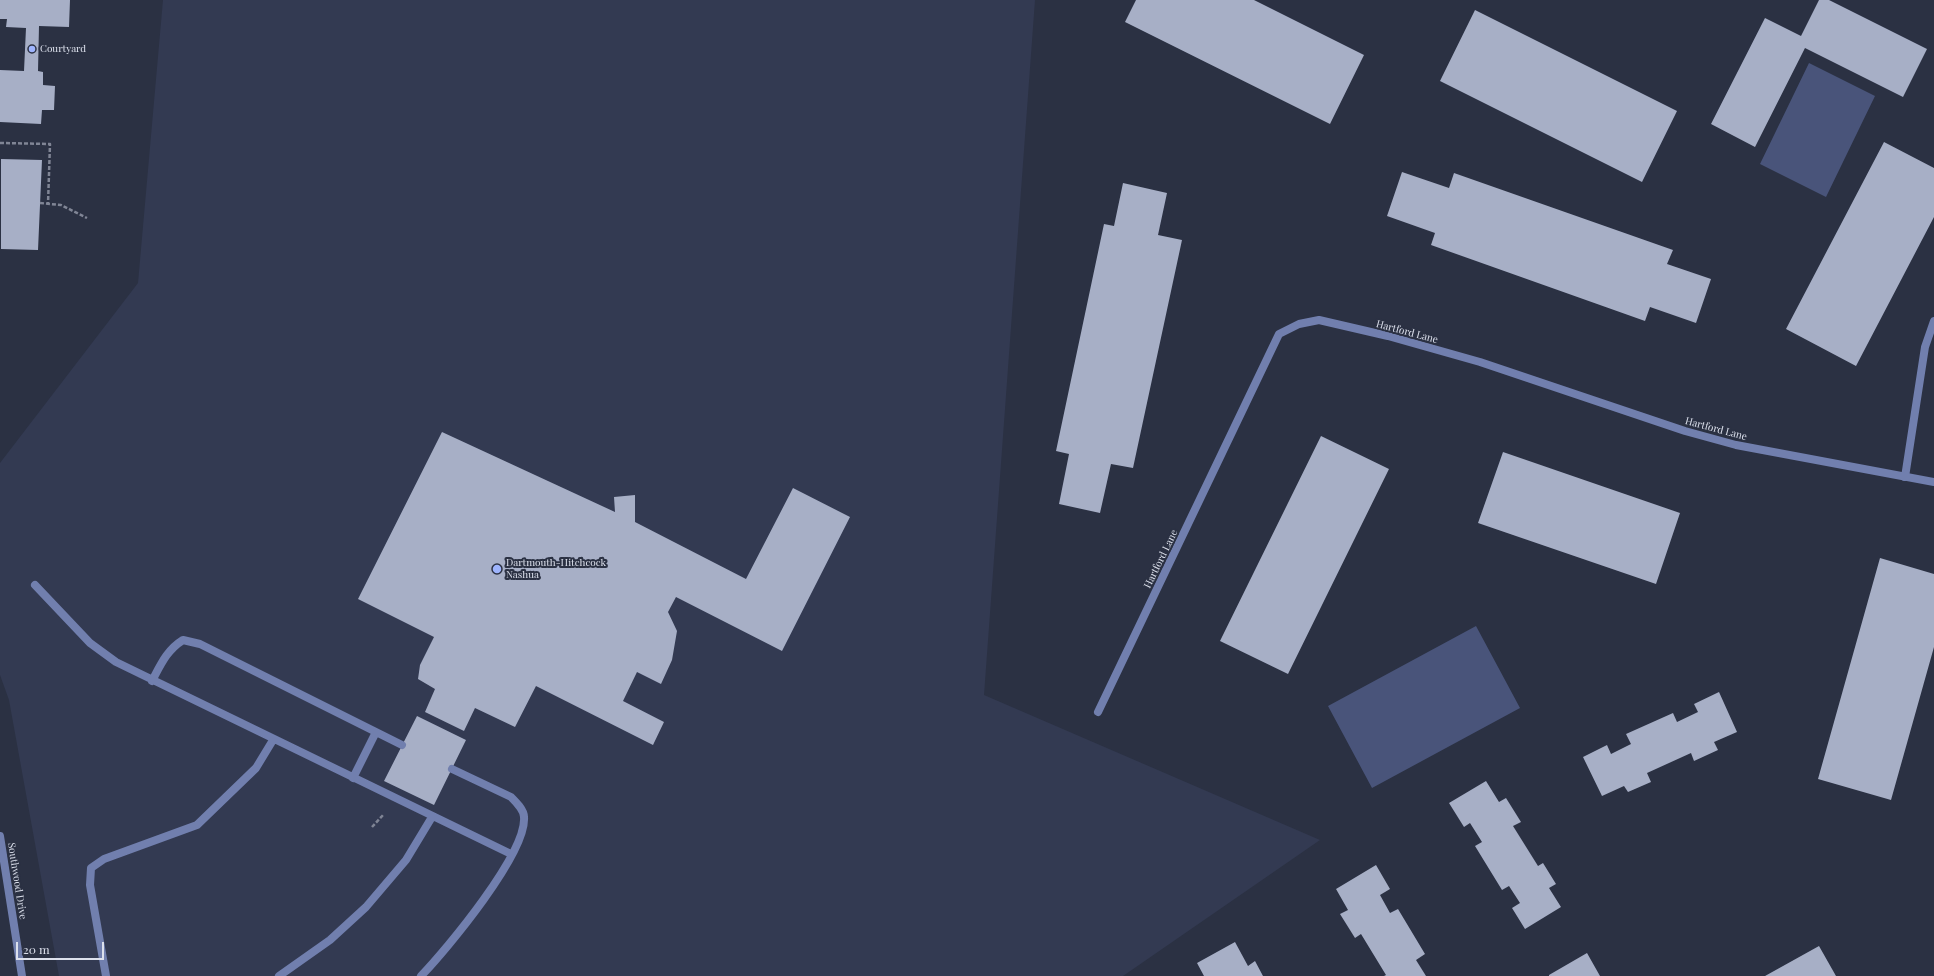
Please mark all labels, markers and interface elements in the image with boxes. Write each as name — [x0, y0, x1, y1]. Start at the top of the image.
place label: Courtyard — [40, 43, 86, 55]
marker: Courtyard — [27, 44, 37, 54]
street label: Hartford Lane — [1375, 318, 1439, 346]
street label: Hartford Lane — [1684, 415, 1748, 443]
street label: Hartford Lane — [1142, 528, 1180, 590]
place label: Dartmouth-Hitchcock Nashua — [506, 557, 606, 580]
marker: Dartmouth-Hitchcock Nashua — [491, 563, 503, 575]
street label: Southwood Drive — [5, 842, 29, 920]
scale bar — [18, 934, 106, 960]
text: 20 m — [23, 941, 50, 957]

